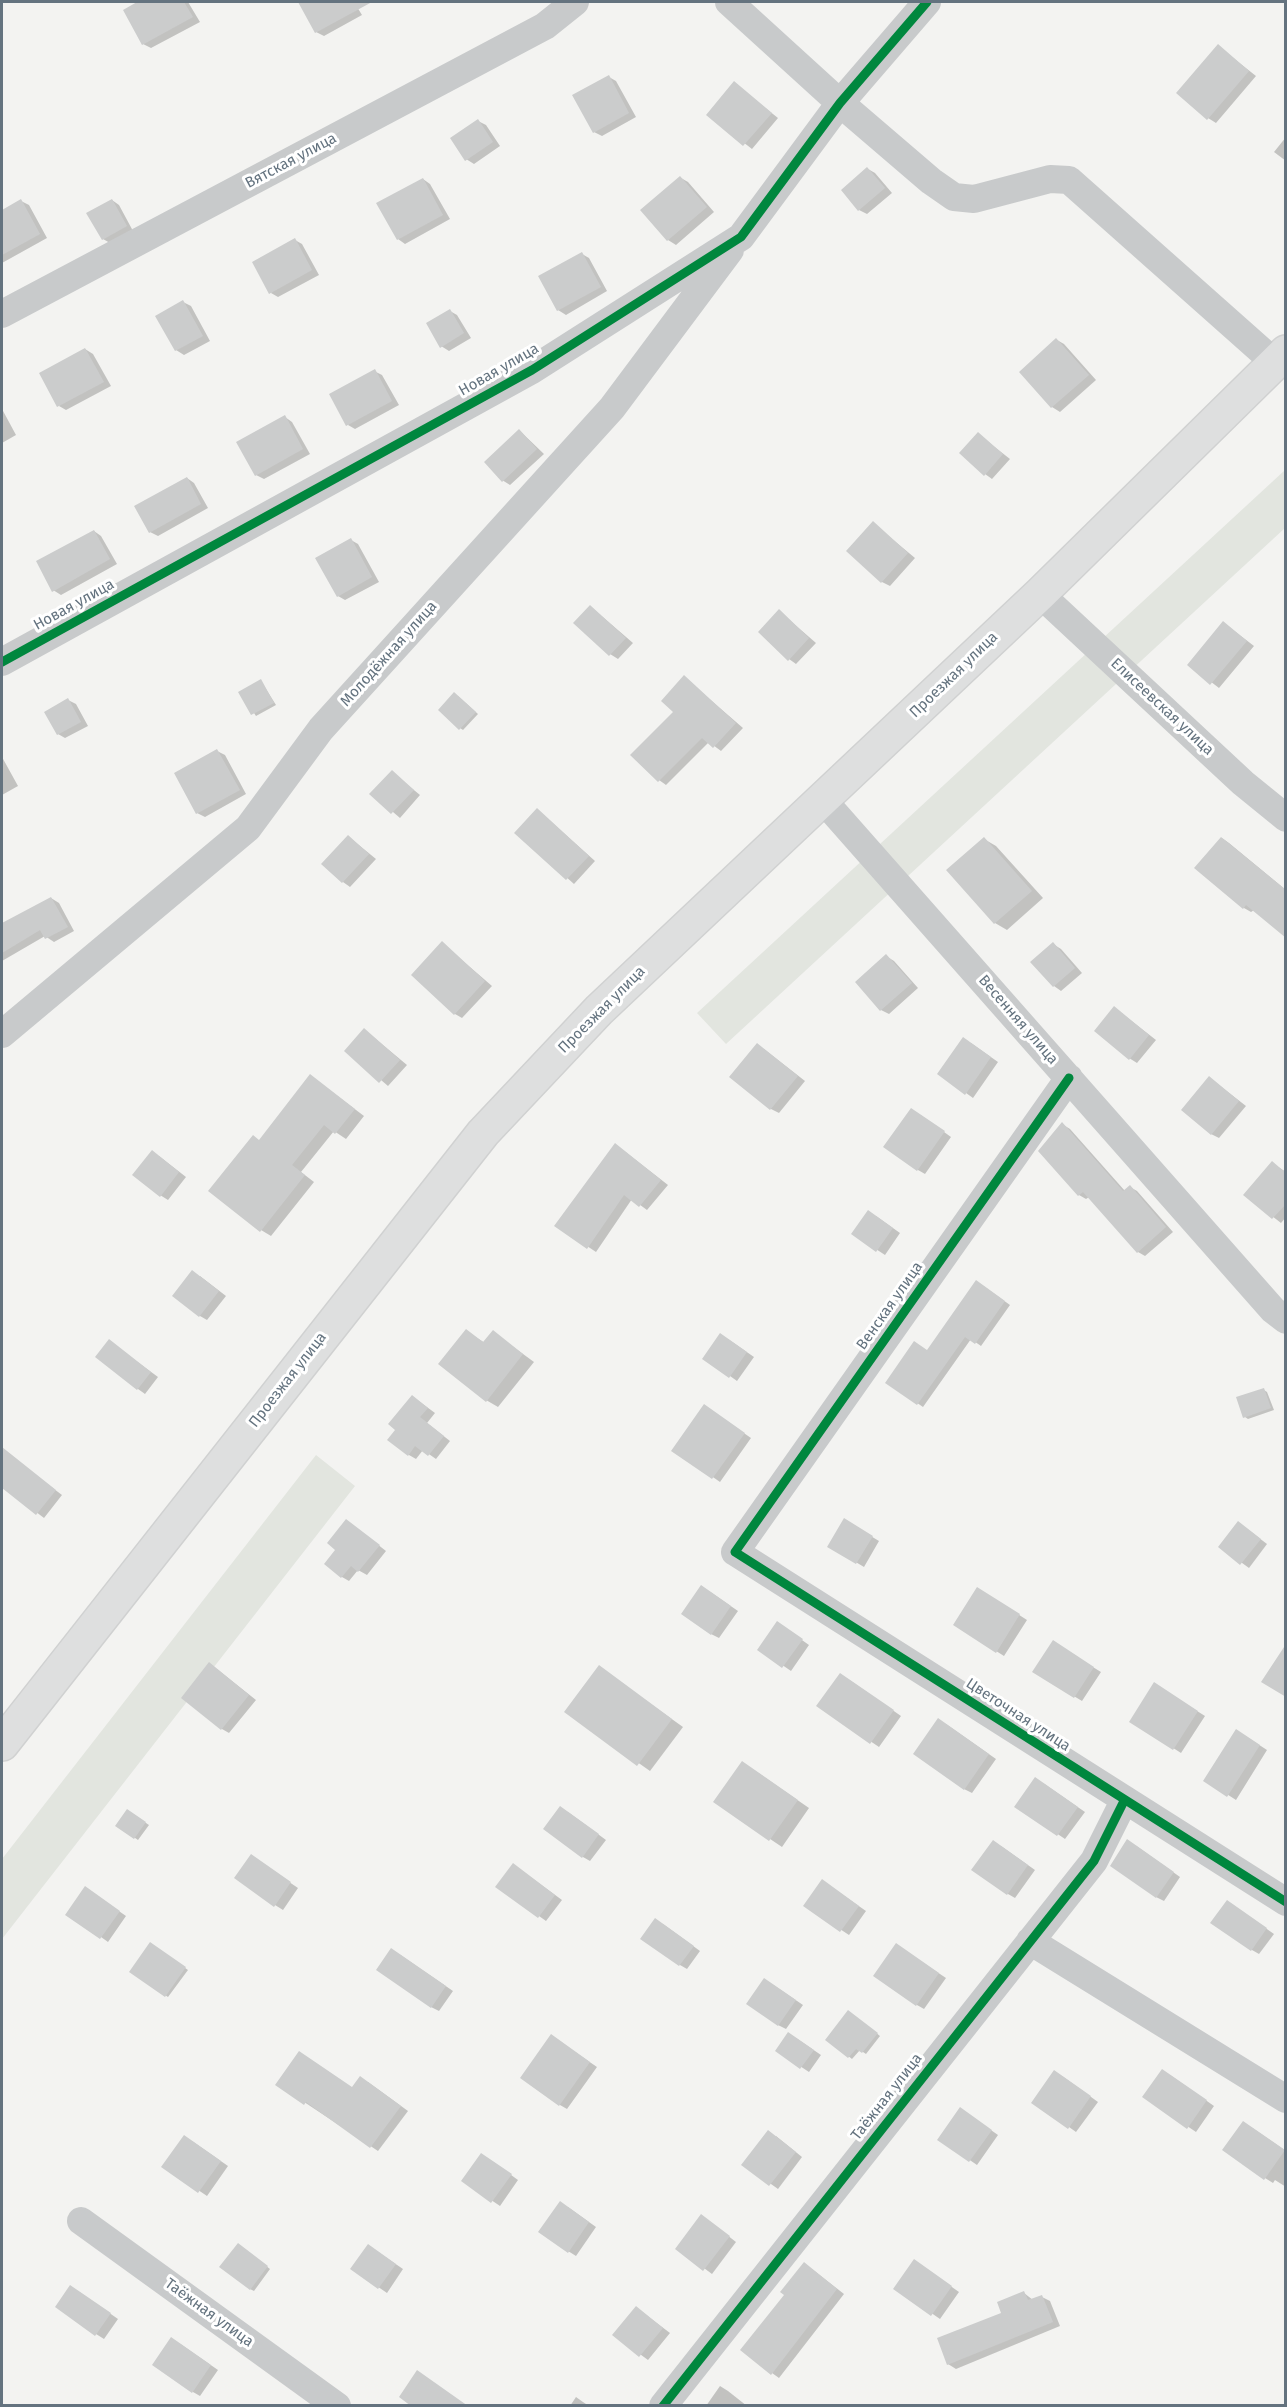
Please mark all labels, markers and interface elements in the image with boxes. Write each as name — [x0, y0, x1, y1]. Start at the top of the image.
street label: Вятская улица — [242, 129, 340, 193]
street label: Новая улица — [456, 340, 542, 400]
street label: Новая улица — [31, 575, 117, 635]
street label: Молодёжная улица — [337, 598, 441, 710]
street label: Проезжая улица — [906, 628, 1002, 722]
street label: Елисеевская улица — [1107, 655, 1217, 759]
street label: Проезжая улица — [555, 963, 649, 1057]
street label: Весенняя улица — [974, 972, 1062, 1068]
street label: Венская улица — [853, 1259, 927, 1353]
street label: Проезжая улица — [245, 1329, 331, 1431]
street label: Цветочная улица — [962, 1675, 1074, 1755]
street label: Таёжная улица — [848, 2050, 926, 2144]
street label: Таёжная улица — [161, 2275, 257, 2351]

